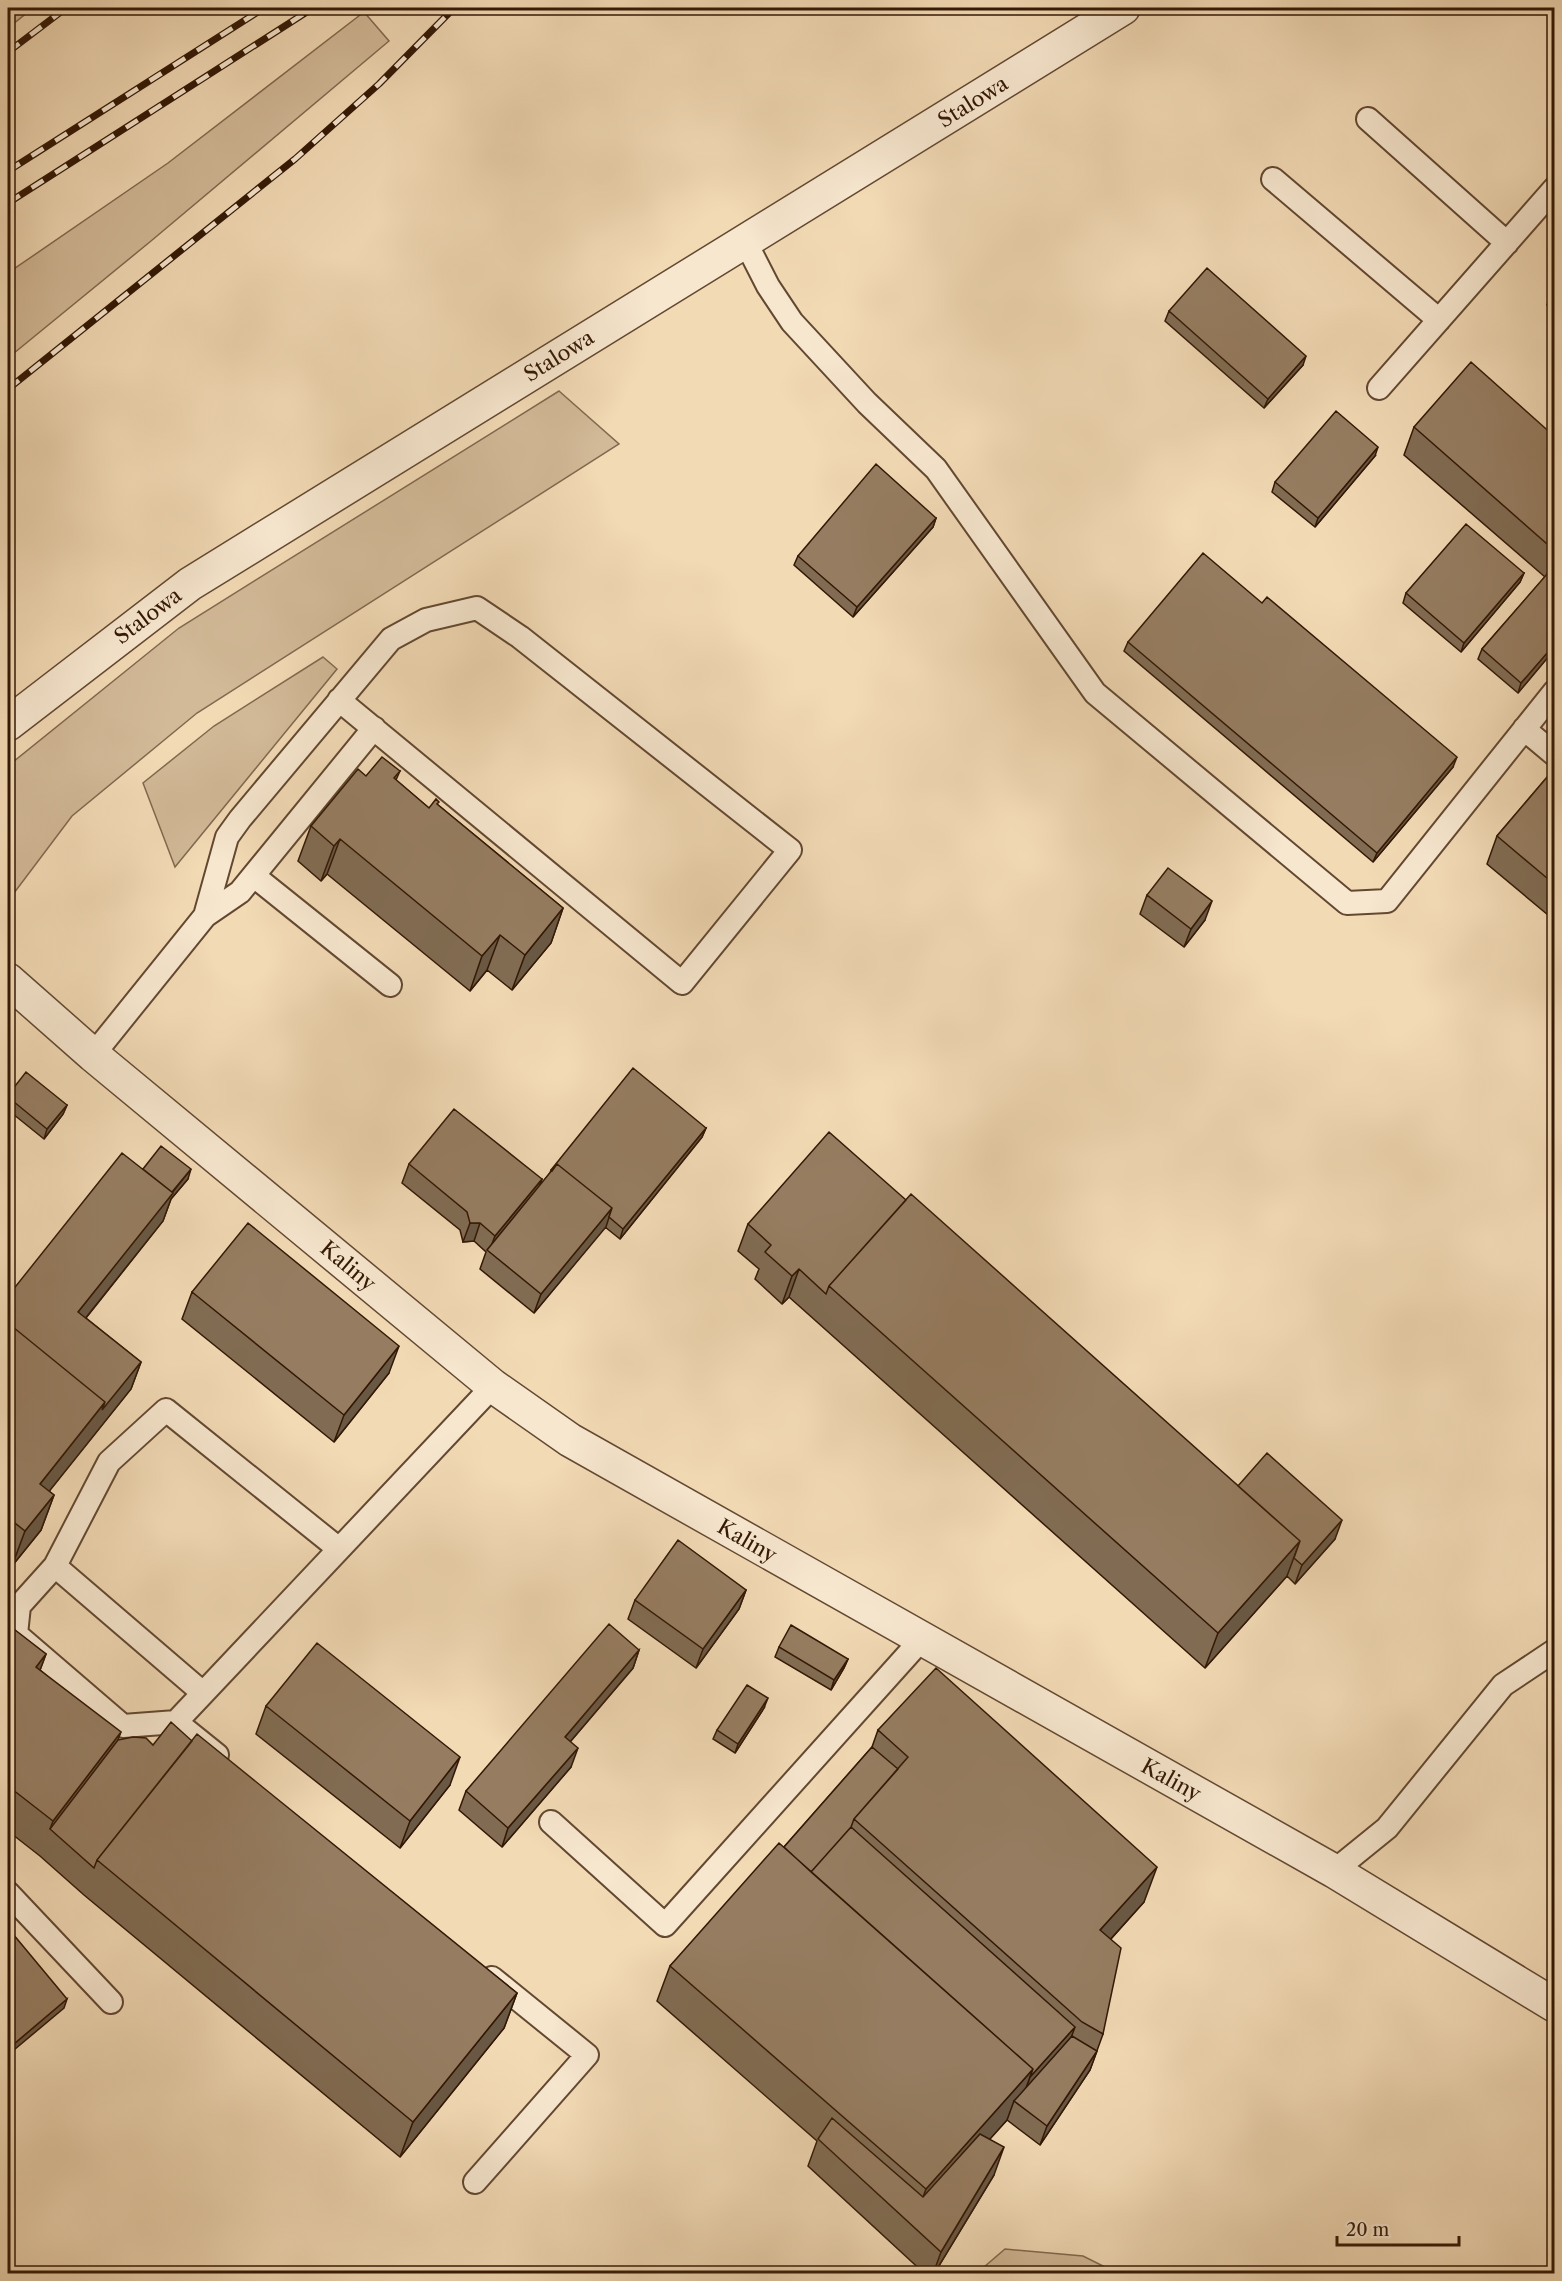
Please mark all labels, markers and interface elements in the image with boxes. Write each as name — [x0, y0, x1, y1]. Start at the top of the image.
street label: Stalowa — [933, 70, 1013, 133]
street label: Stalowa — [519, 324, 599, 387]
street label: Stalowa — [109, 582, 187, 649]
street label: Kaliny — [316, 1235, 381, 1296]
street label: Kaliny — [713, 1514, 782, 1568]
street label: Kaliny — [1137, 1753, 1206, 1806]
scale bar — [1337, 2209, 1458, 2247]
text: 20 m — [1346, 2219, 1390, 2241]

